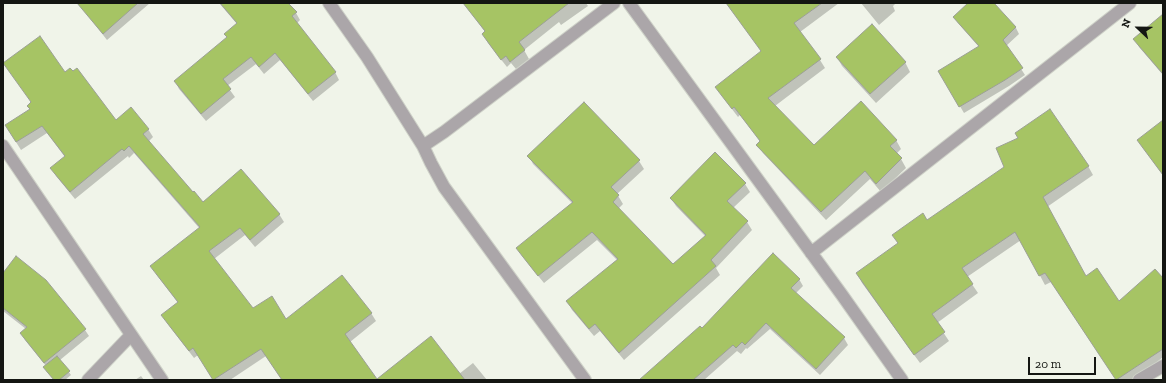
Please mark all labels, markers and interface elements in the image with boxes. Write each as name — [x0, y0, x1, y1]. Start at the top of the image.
north arrow — [1118, 8, 1158, 48]
text: N — [1119, 17, 1134, 30]
scale bar — [1030, 349, 1098, 375]
text: 20 m — [1035, 357, 1061, 371]

